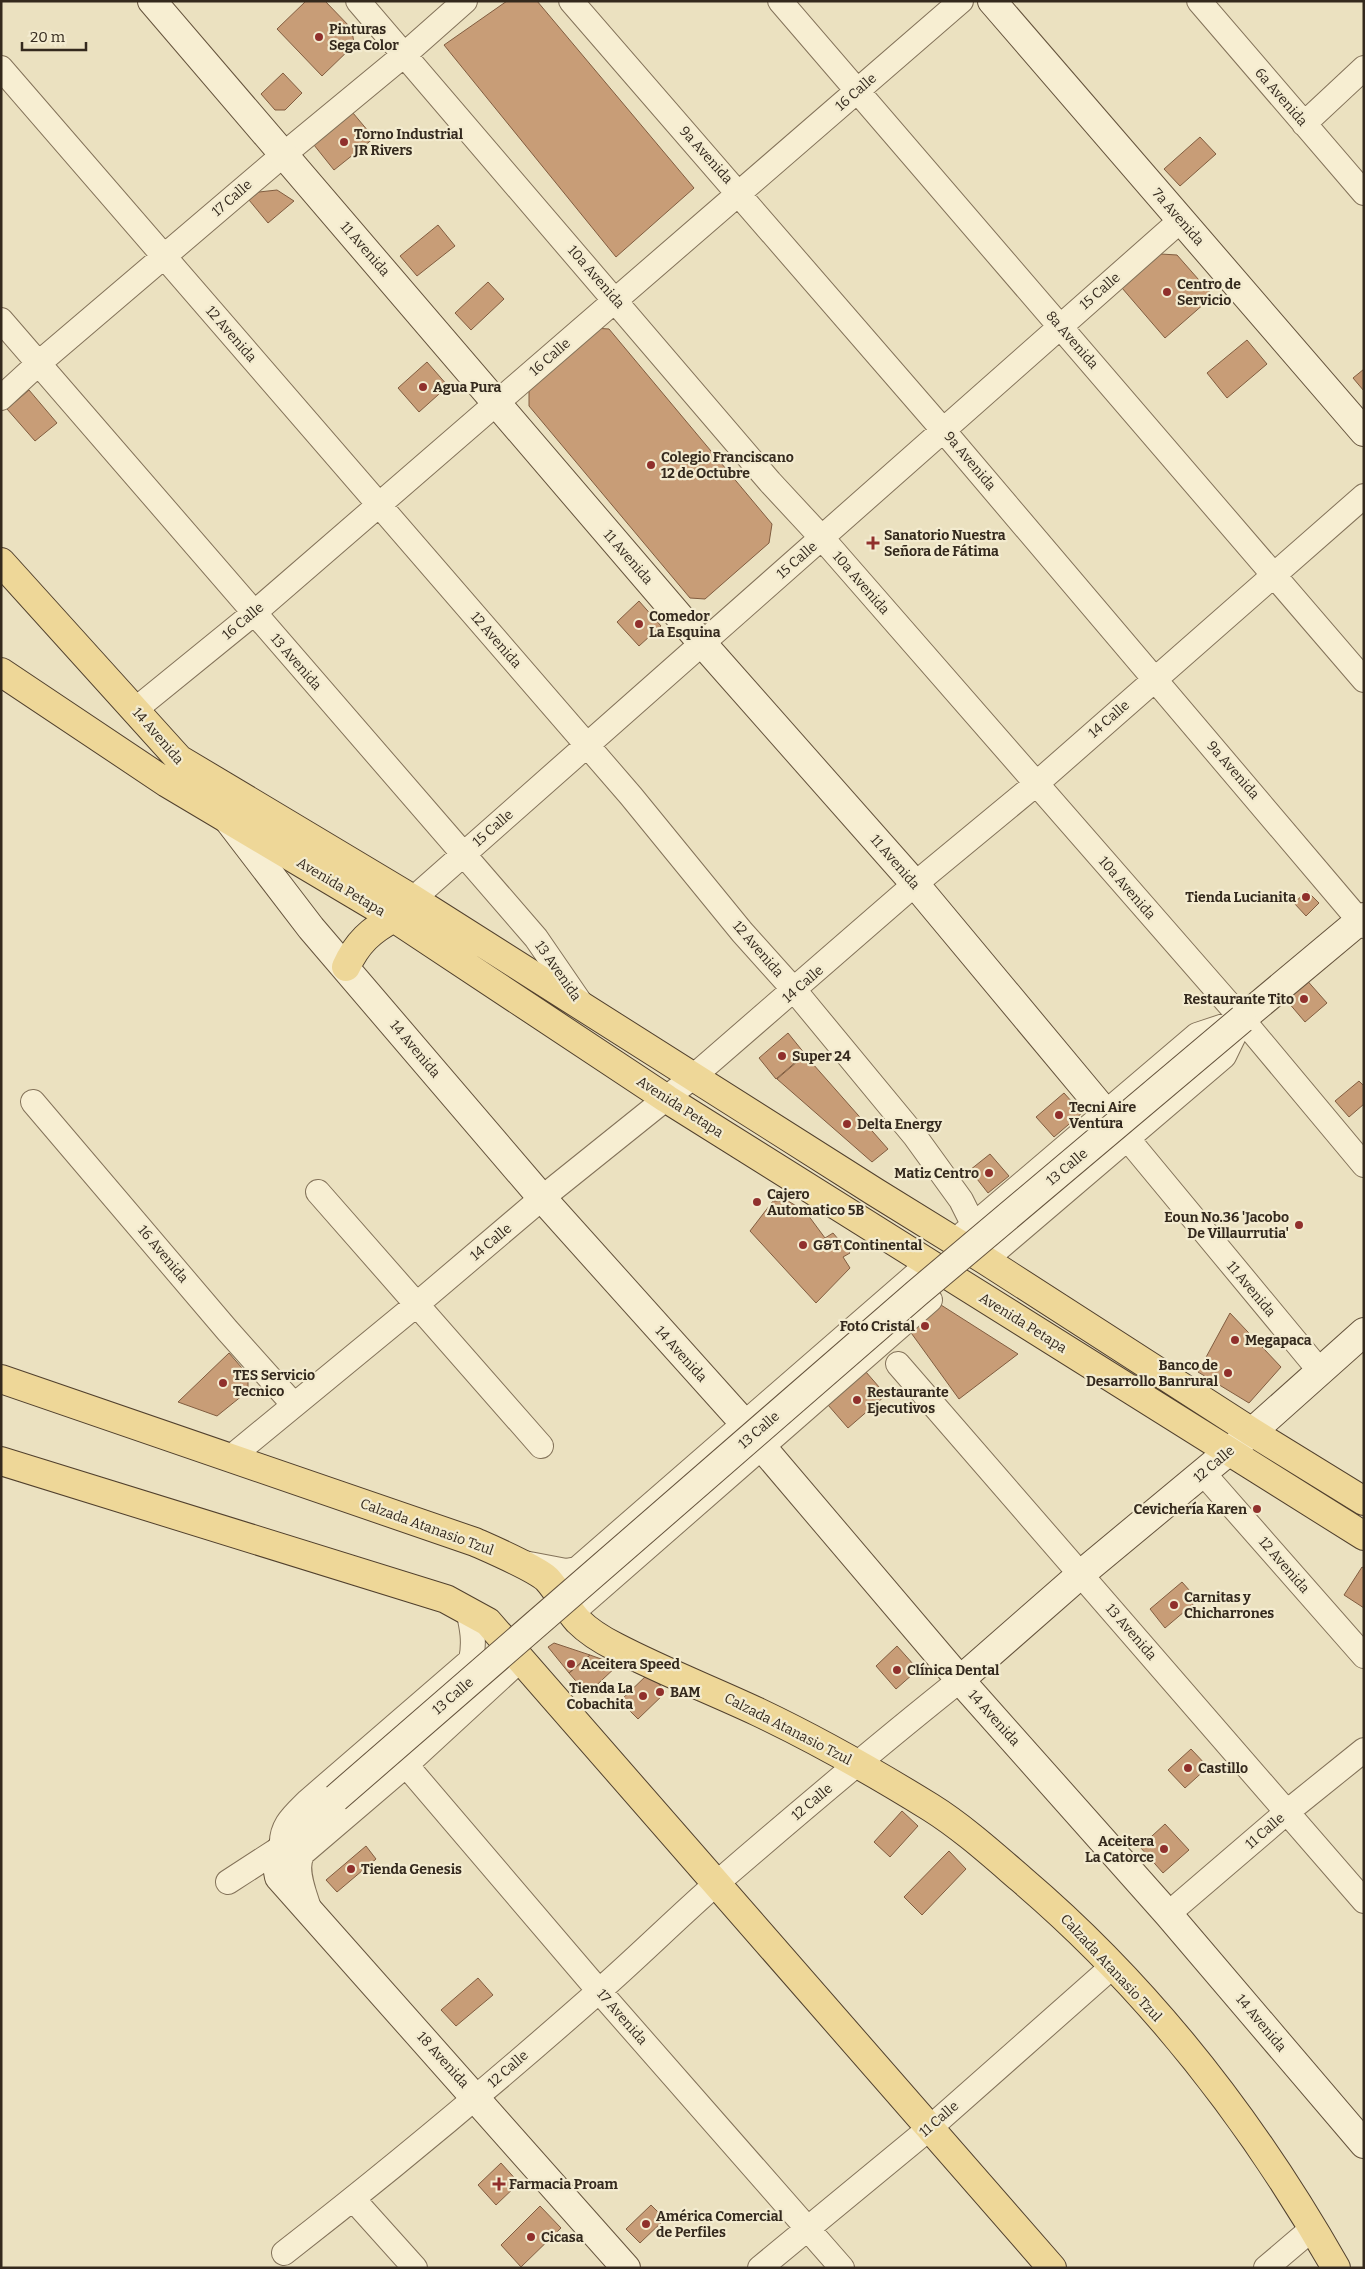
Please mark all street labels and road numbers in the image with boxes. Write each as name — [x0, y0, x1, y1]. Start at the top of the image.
street label: 6a Avenida — [1251, 64, 1311, 130]
street label: 16 Calle — [832, 70, 880, 114]
street label: 9a Avenida — [676, 123, 736, 188]
street label: 17 Calle — [208, 176, 256, 220]
street label: 7a Avenida — [1149, 185, 1208, 249]
street label: 11 Avenida — [337, 218, 394, 280]
street label: 10a Avenida — [564, 242, 628, 312]
street label: 15 Calle — [1076, 269, 1124, 313]
street label: 12 Avenida — [202, 302, 260, 366]
street label: 8a Avenida — [1042, 307, 1102, 373]
street label: 16 Calle — [526, 335, 574, 379]
street label: 9a Avenida — [941, 428, 1000, 494]
street label: 11 Avenida — [600, 526, 657, 588]
street label: 15 Calle — [773, 538, 821, 582]
street label: 10a Avenida — [829, 548, 893, 618]
street label: 16 Calle — [219, 599, 267, 643]
street label: 12 Avenida — [467, 608, 525, 672]
street label: 13 Avenida — [267, 630, 325, 694]
street label: 14 Calle — [1085, 697, 1133, 741]
street label: 14 Avenida — [129, 704, 187, 768]
street label: 9a Avenida — [1203, 737, 1263, 803]
street label: 15 Calle — [469, 806, 517, 850]
street label: 11 Avenida — [867, 831, 924, 893]
street label: 10a Avenida — [1095, 853, 1159, 923]
street label: Avenida Petapa — [294, 854, 389, 920]
street label: 12 Avenida — [729, 917, 787, 981]
street label: 13 Avenida — [531, 938, 585, 1005]
street label: 14 Calle — [779, 962, 827, 1006]
street label: 14 Avenida — [386, 1017, 444, 1081]
street label: Avenida Petapa — [633, 1073, 727, 1142]
street label: 13 Calle — [1043, 1145, 1091, 1189]
street label: 14 Calle — [467, 1220, 515, 1264]
street label: 16 Avenida — [134, 1222, 192, 1286]
street label: 11 Avenida — [1223, 1258, 1279, 1320]
street label: Avenida Petapa — [976, 1289, 1070, 1357]
street label: 14 Avenida — [651, 1322, 711, 1386]
street label: 13 Calle — [735, 1408, 783, 1452]
street label: 12 Calle — [1190, 1442, 1238, 1486]
street label: Calzada Atanasio Tzul — [358, 1495, 496, 1559]
street label: 12 Avenida — [1255, 1533, 1313, 1597]
street label: 13 Avenida — [1102, 1600, 1160, 1664]
street label: 13 Calle — [429, 1674, 477, 1718]
street label: 14 Avenida — [964, 1686, 1024, 1750]
street label: Calzada Atanasio Tzul — [721, 1689, 855, 1769]
street label: 12 Calle — [788, 1780, 836, 1824]
street label: 11 Calle — [1242, 1809, 1288, 1853]
street label: Calzada Atanasio Tzul — [1057, 1911, 1165, 2025]
street label: 17 Avenida — [593, 1986, 651, 2049]
street label: 14 Avenida — [1232, 1991, 1290, 2055]
street label: 18 Avenida — [413, 2028, 473, 2092]
street label: 12 Calle — [484, 2047, 532, 2091]
street label: 11 Calle — [916, 2097, 962, 2141]

